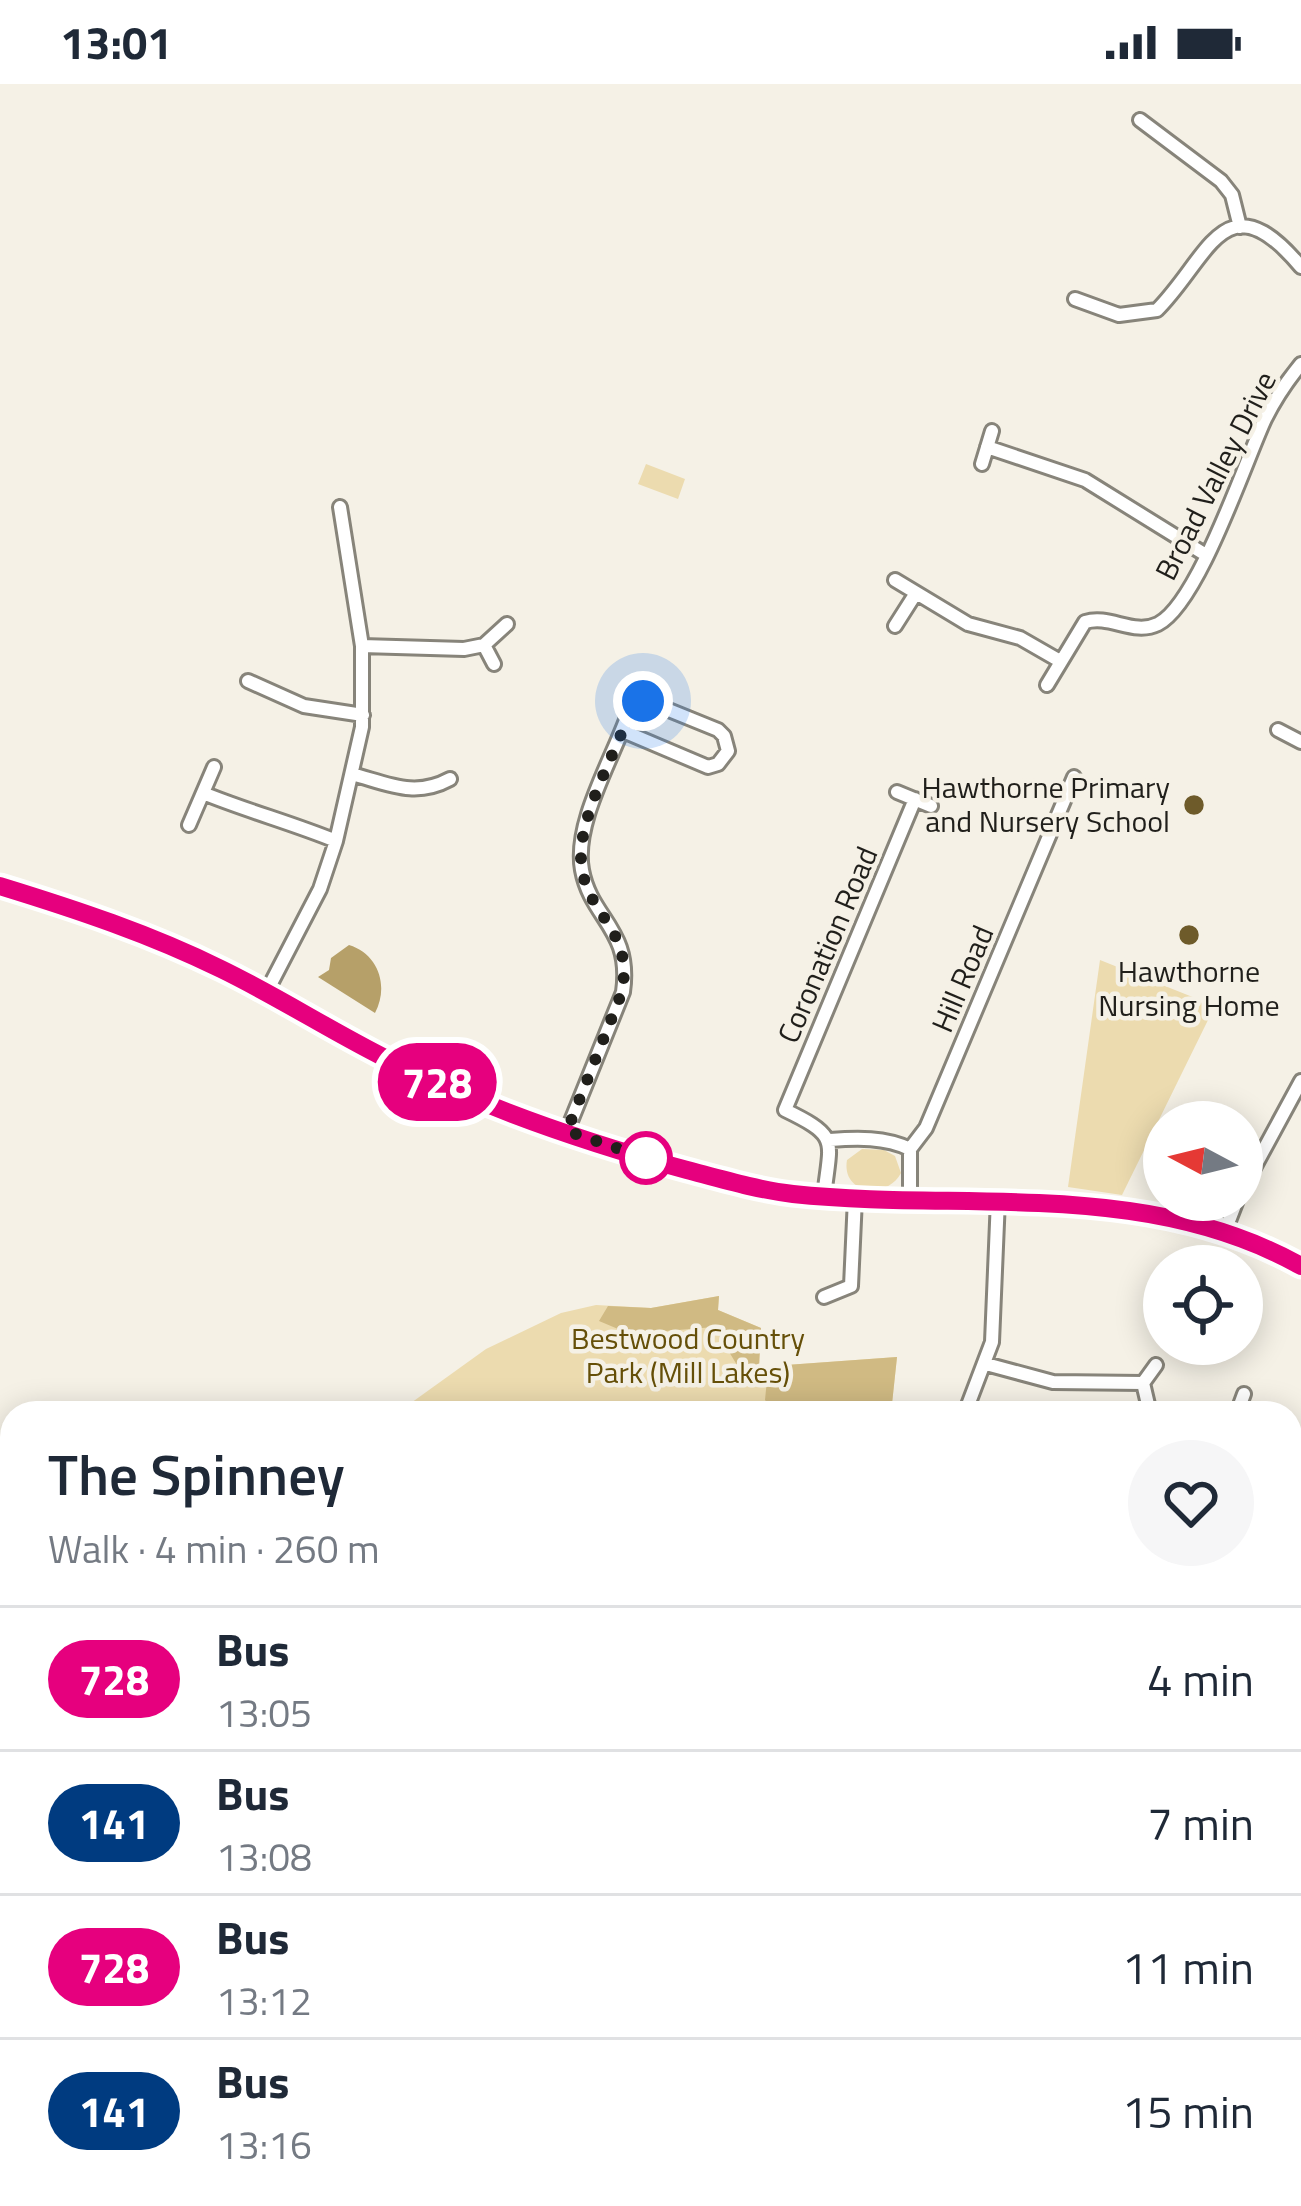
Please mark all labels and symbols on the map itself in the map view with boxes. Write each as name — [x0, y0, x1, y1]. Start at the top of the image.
street label: Broad Valley Drive — [1143, 363, 1288, 588]
your location — [613, 671, 673, 731]
place label: Hawthorne Primary and Nursery School — [921, 764, 1170, 844]
marker: Hawthorne Primary and Nursery School — [1181, 792, 1207, 818]
street label: Coronation Road — [765, 839, 889, 1050]
street label: Hill Road — [919, 918, 1005, 1039]
marker: Hawthorne Nursing Home — [1176, 922, 1202, 948]
place label: Hawthorne Nursing Home — [1098, 948, 1280, 1028]
line badge: 728 — [368, 1043, 506, 1121]
north arrow — [1143, 1101, 1263, 1221]
unlabelled marker — [621, 1133, 671, 1183]
park label: Bestwood Country Park (Mill Lakes) — [571, 1315, 805, 1395]

